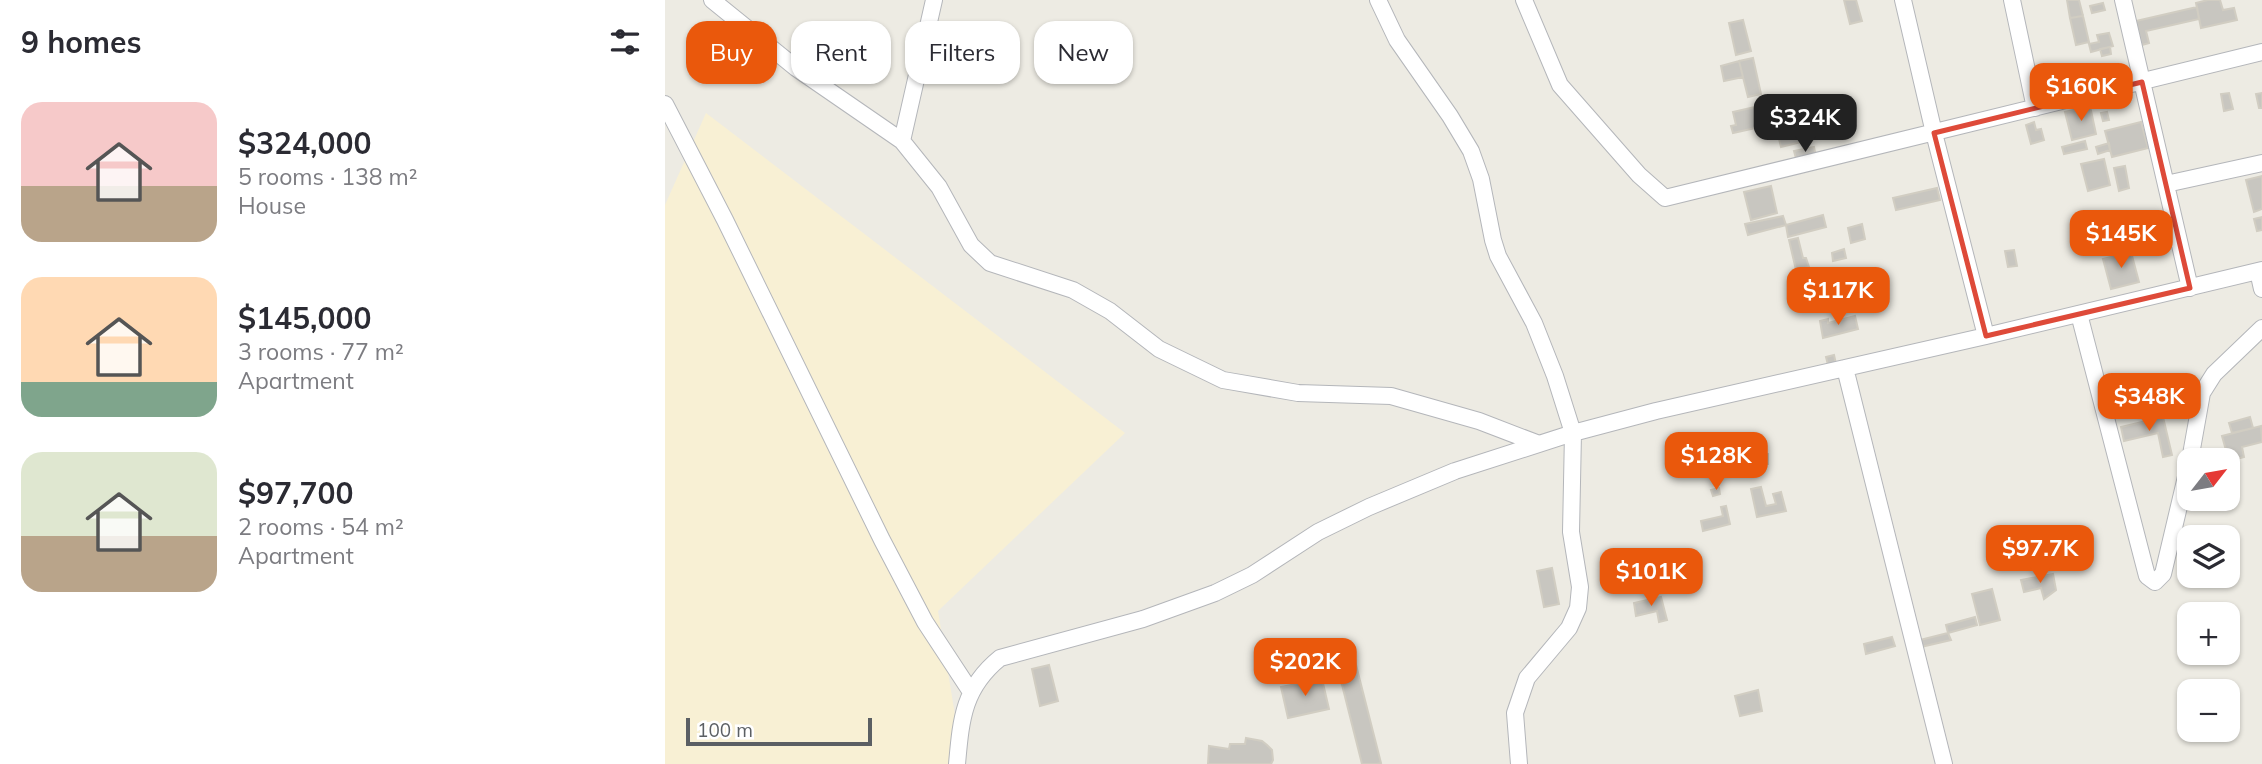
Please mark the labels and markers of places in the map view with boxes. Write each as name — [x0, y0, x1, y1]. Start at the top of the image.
pin: $160K — [2032, 64, 2130, 123]
pin: $324K — [1756, 94, 1854, 154]
pin: $145K — [2072, 210, 2170, 270]
pin: $117K — [1789, 268, 1887, 327]
pin: $348K — [2100, 374, 2198, 433]
pin: $128K — [1667, 433, 1765, 492]
pin: $97.7K — [1983, 526, 2097, 585]
pin: $101K — [1602, 548, 1700, 608]
pin: $202K — [1256, 638, 1354, 698]

